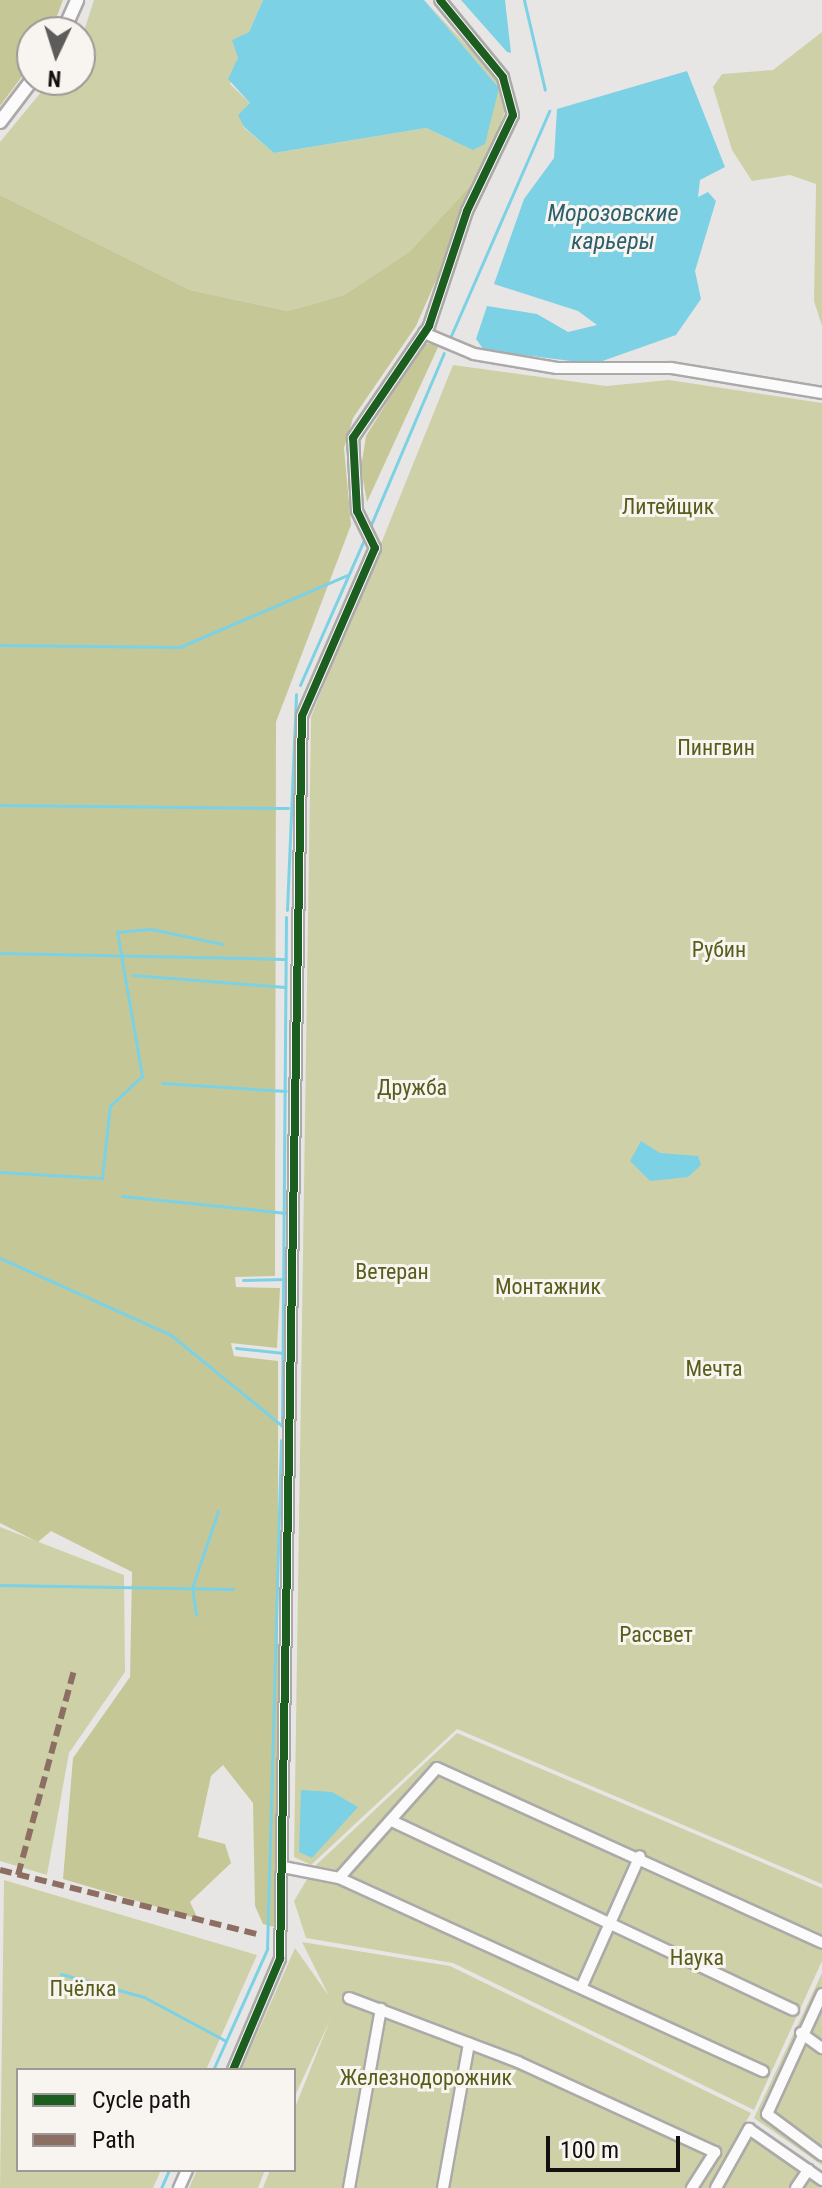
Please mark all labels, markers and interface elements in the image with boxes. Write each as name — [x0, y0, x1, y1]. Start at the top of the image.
north arrow — [16, 16, 96, 96]
text: N — [47, 66, 62, 91]
water label: Морозовские карьеры — [548, 200, 678, 256]
park label: Литейщик — [622, 494, 714, 520]
park label: Пингвин — [677, 735, 755, 761]
park label: Рубин — [692, 937, 746, 963]
park label: Дружба — [377, 1075, 447, 1101]
park label: Ветеран — [355, 1259, 429, 1285]
park label: Монтажник — [495, 1274, 601, 1300]
park label: Мечта — [685, 1356, 743, 1382]
park label: Рассвет — [619, 1622, 693, 1648]
park label: Наука — [670, 1945, 724, 1971]
park label: Пчёлка — [50, 1976, 116, 2002]
park label: Железнодорожник — [340, 2065, 512, 2091]
legend — [16, 2068, 296, 2172]
text: Cycle path — [92, 2086, 191, 2114]
scale bar — [550, 2120, 684, 2170]
text: Path — [92, 2126, 135, 2154]
text: 100 m — [560, 2136, 619, 2164]

